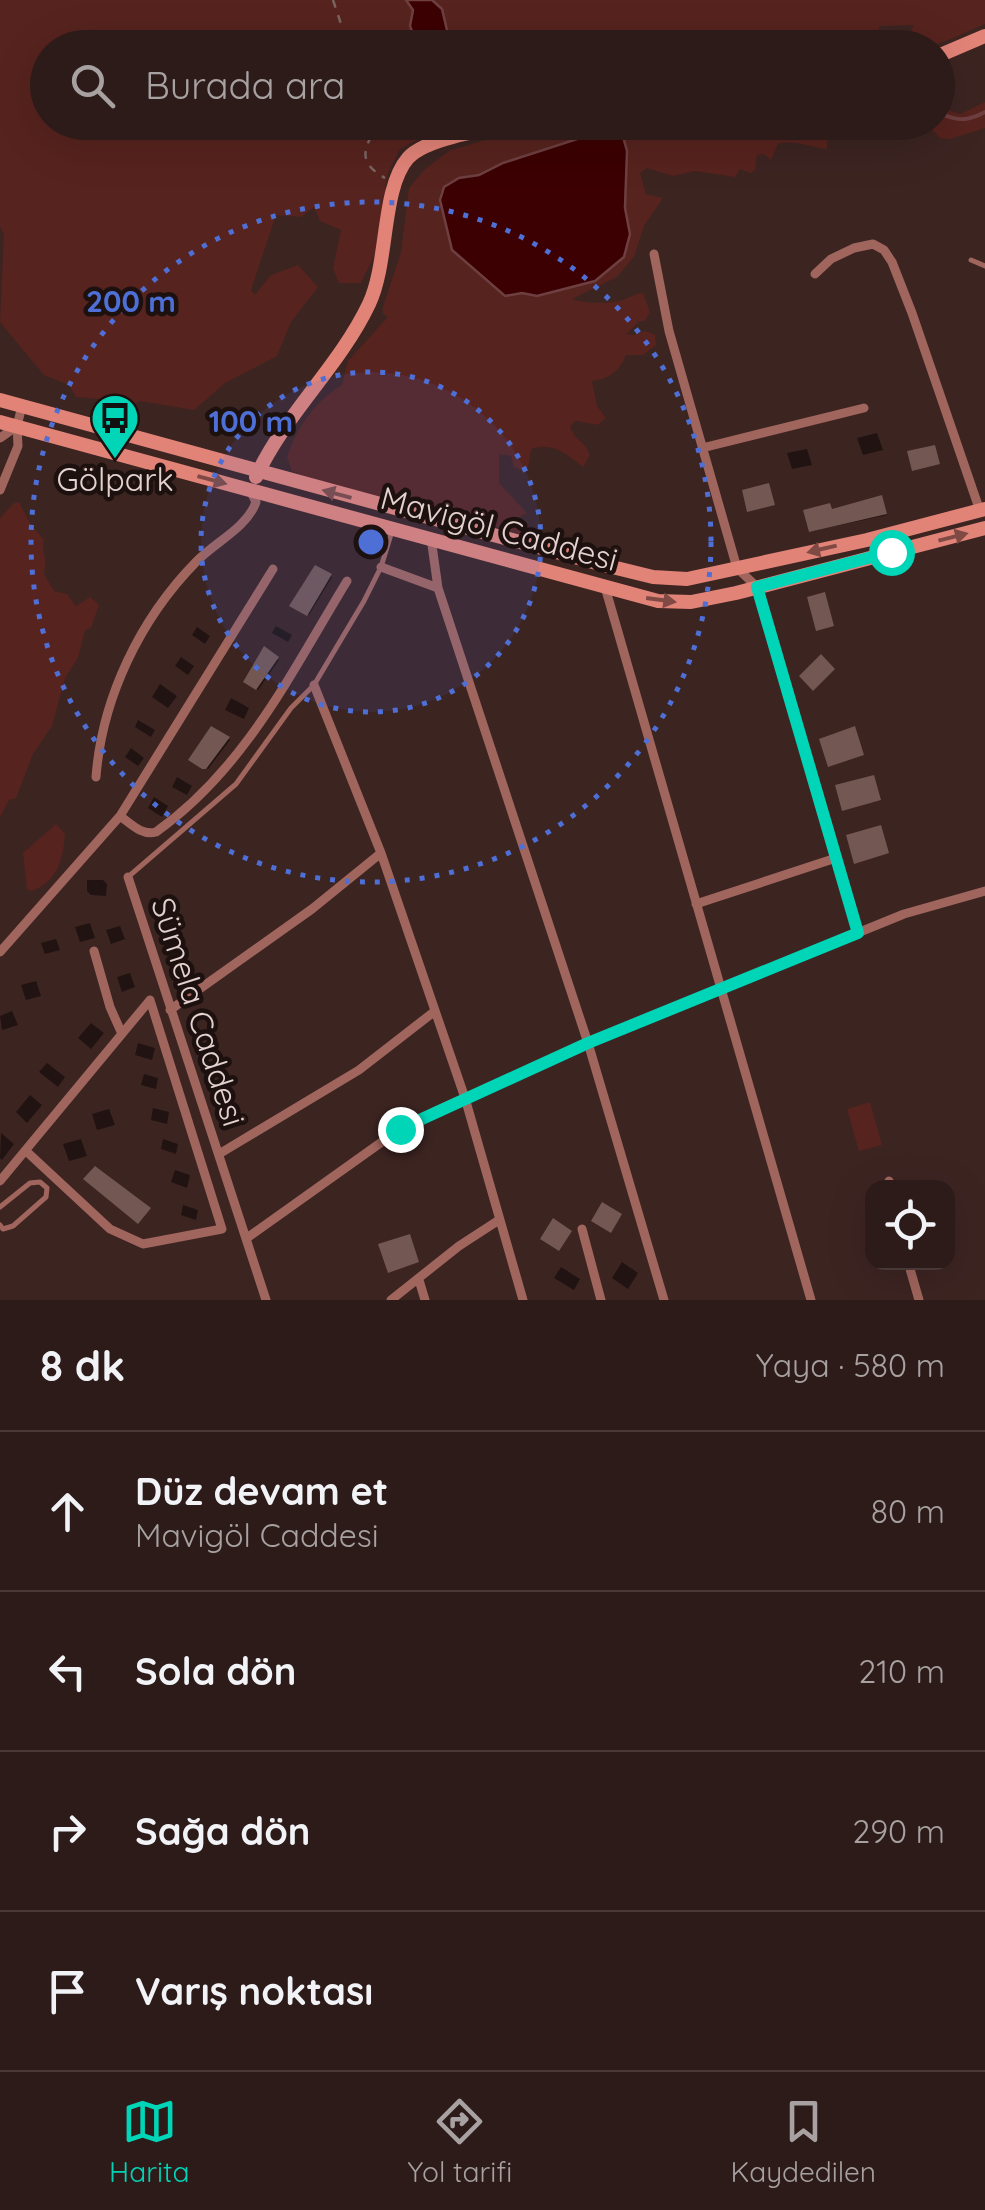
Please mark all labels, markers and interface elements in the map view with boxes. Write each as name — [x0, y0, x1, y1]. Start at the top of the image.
search box — [30, 30, 955, 140]
icon: search — [65, 58, 120, 113]
text: Burada ara — [145, 61, 345, 109]
text: 200 m — [86, 282, 176, 320]
bus stop icon: Gölpark — [89, 392, 141, 460]
text: 100 m — [209, 402, 293, 440]
place label: Gölpark — [56, 459, 174, 499]
one-way arrow — [197, 472, 228, 488]
street label: Mavigöl Caddesi — [376, 477, 622, 579]
one-way arrow — [321, 485, 352, 501]
centre of rings — [353, 524, 389, 560]
one-way arrow — [938, 528, 969, 544]
route start — [869, 530, 915, 576]
one-way arrow — [806, 542, 837, 558]
one-way arrow — [646, 592, 677, 608]
street label: Sümela Caddesi — [143, 892, 255, 1131]
route end — [378, 1107, 424, 1153]
map controls — [865, 1180, 955, 1270]
button: locate — [865, 1180, 955, 1270]
text: 8 dk — [40, 1339, 125, 1392]
text: Yaya · 580 m — [756, 1345, 945, 1385]
text: Düz devam et — [135, 1467, 388, 1515]
icon: ahead — [40, 1484, 95, 1539]
text: 80 m — [871, 1491, 945, 1531]
text: Mavigöl Caddesi — [135, 1515, 379, 1555]
icon: left — [40, 1644, 95, 1699]
text: Sola dön — [135, 1647, 296, 1695]
text: 210 m — [858, 1651, 945, 1691]
icon: right — [40, 1804, 95, 1859]
text: Sağa dön — [135, 1807, 311, 1855]
text: 290 m — [852, 1811, 945, 1851]
icon: arrive — [40, 1964, 95, 2019]
text: Varış noktası — [135, 1967, 373, 2015]
tab: Harita — [109, 2094, 189, 2189]
tab: Yol tarifi — [407, 2094, 512, 2189]
tab: Kaydedilen — [730, 2094, 876, 2189]

